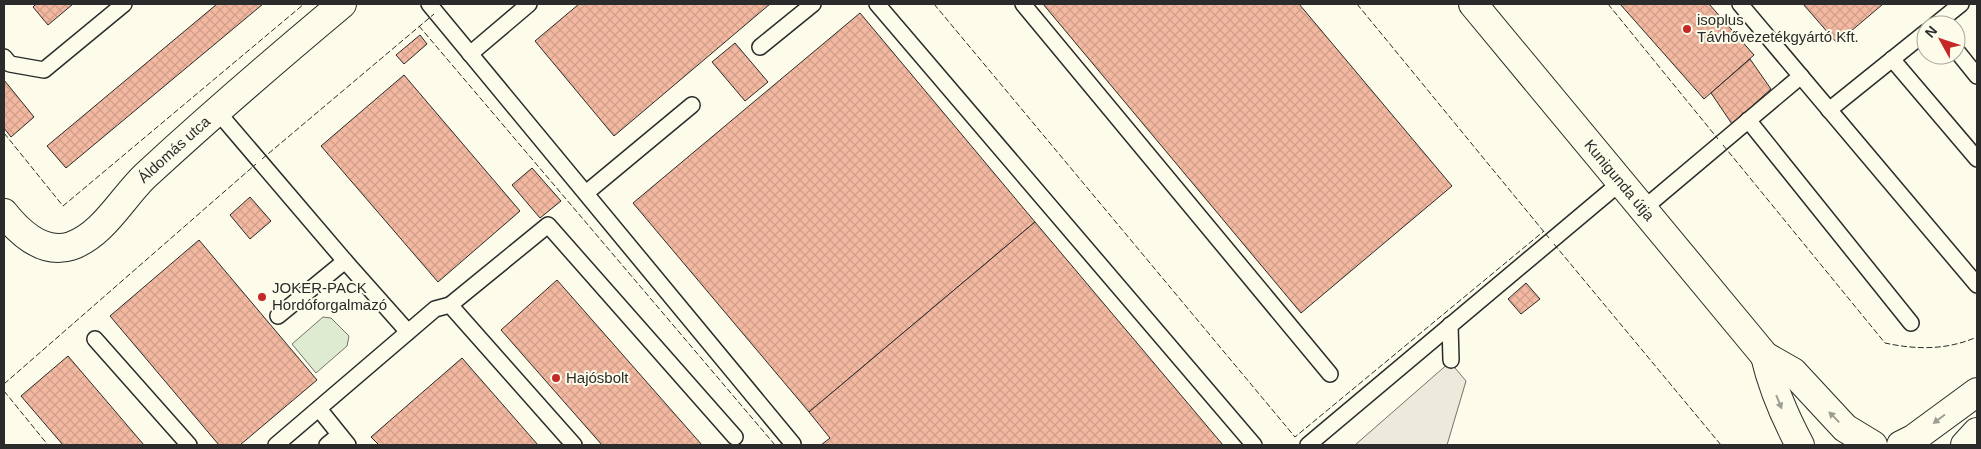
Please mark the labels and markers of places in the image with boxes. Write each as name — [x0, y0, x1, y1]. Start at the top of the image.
place label: isoplus Távhővezetékgyártó Kft. — [1697, 11, 1859, 45]
marker: isoplus Távhővezetékgyártó Kft. — [1681, 23, 1693, 35]
place label: JOKER-PACK Hordóforgalmazó — [272, 279, 387, 313]
marker: JOKER-PACK Hordóforgalmazó — [256, 291, 268, 303]
place label: Hajósbolt — [566, 369, 629, 386]
marker: Hajósbolt — [550, 372, 562, 384]

